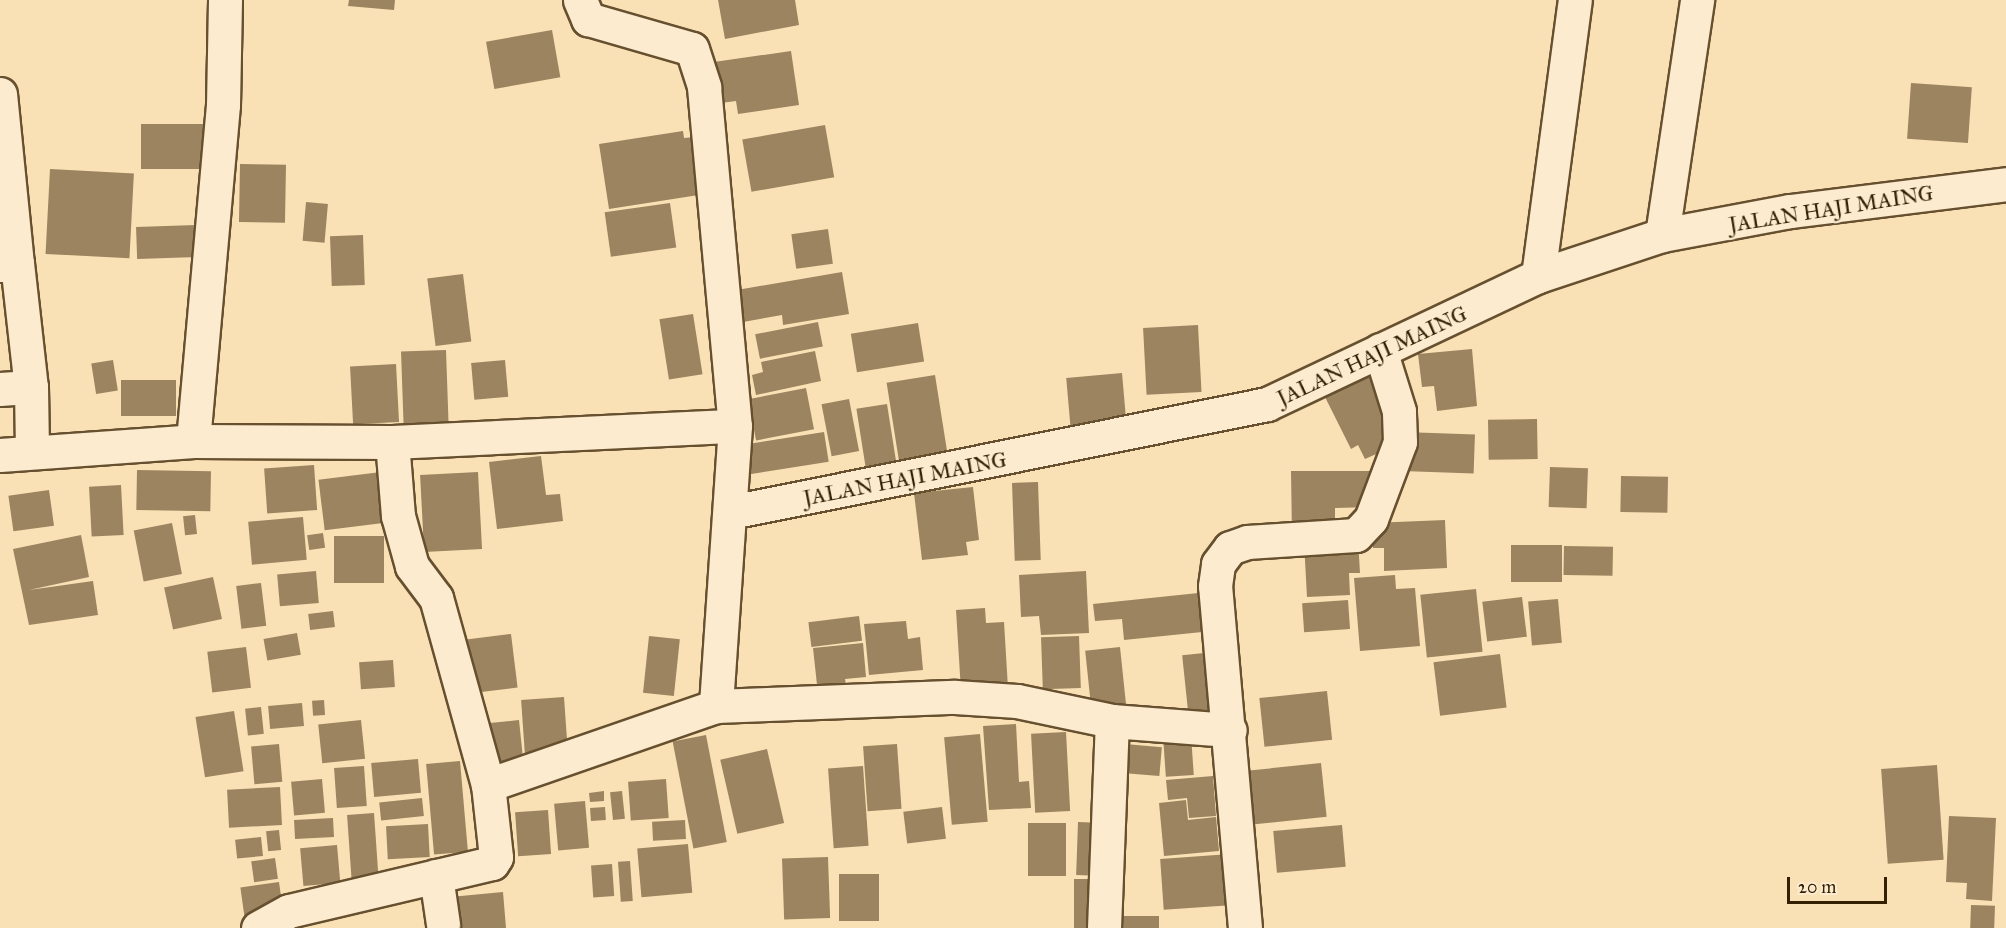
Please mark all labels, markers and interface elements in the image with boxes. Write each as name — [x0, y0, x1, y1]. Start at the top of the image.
street label: JALAN HAJI MAING — [1727, 180, 1935, 238]
street label: JALAN HAJI MAING — [1273, 301, 1471, 411]
street label: JALAN HAJI MAING — [801, 447, 1009, 511]
scale bar — [1790, 865, 1890, 903]
text: 20 m — [1798, 876, 1836, 898]

